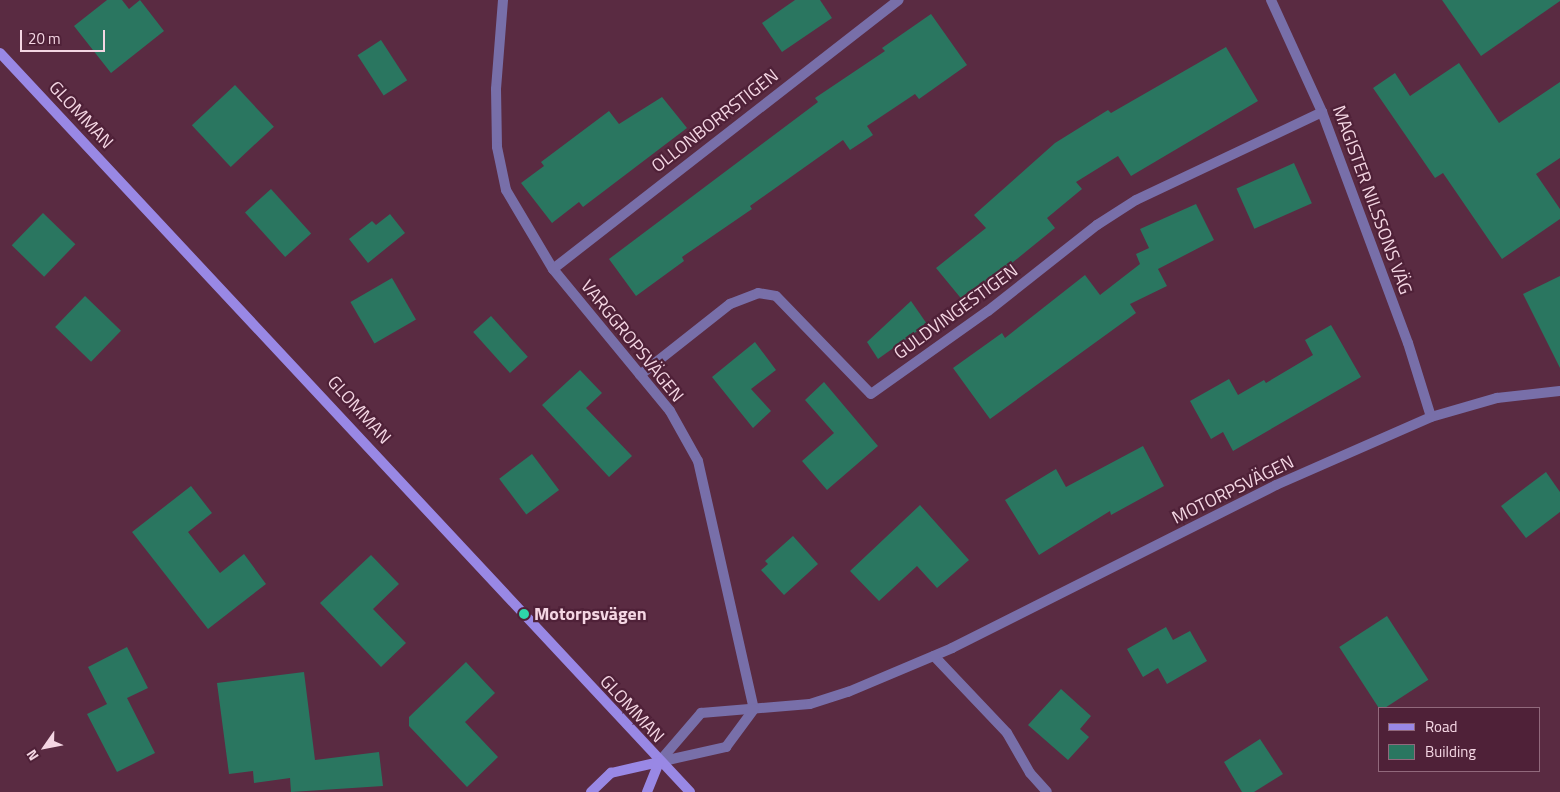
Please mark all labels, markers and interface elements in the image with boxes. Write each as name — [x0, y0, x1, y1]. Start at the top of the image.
scale bar — [22, 20, 108, 52]
text: 20 m — [28, 27, 61, 50]
street label: OLLONBORRSTIGEN — [647, 65, 783, 177]
street label: GLOMMAN — [44, 77, 118, 153]
street label: MAGISTER NILSSONS VÄG — [1328, 103, 1416, 297]
street label: GULDVINGESTIGEN — [890, 260, 1022, 364]
street label: VARGGROPSVÄGEN — [576, 276, 688, 406]
street label: GLOMMAN — [323, 371, 395, 449]
street label: MOTORPSVÄGEN — [1169, 451, 1297, 529]
place label: Motorpsvägen — [534, 603, 647, 625]
marker: Motorpsvägen — [518, 608, 530, 620]
street label: GLOMMAN — [595, 671, 669, 747]
legend — [1378, 707, 1540, 772]
text: Road — [1425, 715, 1457, 738]
north arrow — [20, 722, 70, 772]
text: Building — [1425, 740, 1476, 763]
text: N — [21, 746, 43, 765]

